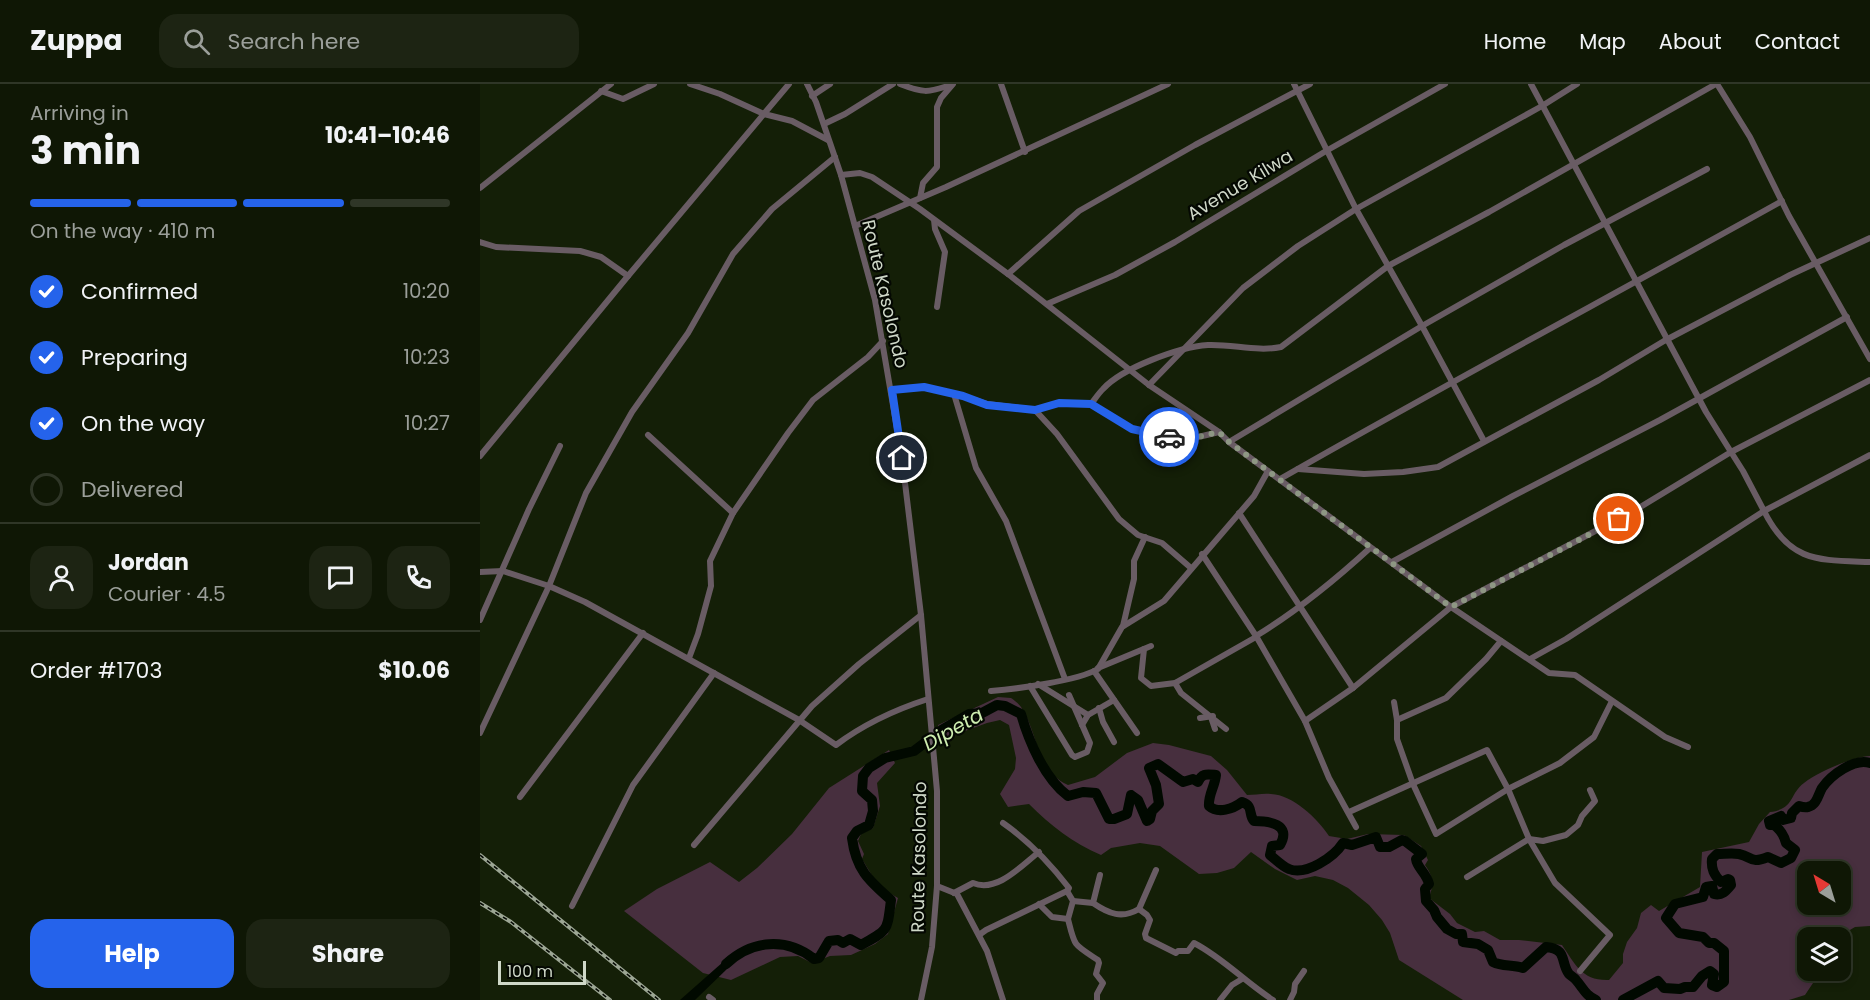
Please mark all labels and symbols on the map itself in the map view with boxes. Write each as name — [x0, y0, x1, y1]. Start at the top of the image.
street label: Avenue Kilwa — [1182, 143, 1297, 226]
street label: Route Kasolondo — [856, 217, 915, 371]
courier — [1139, 407, 1199, 467]
pin — [876, 432, 927, 483]
pin — [1593, 493, 1644, 544]
water label: Dipeta — [918, 700, 988, 758]
street label: Route Kasolondo — [905, 781, 932, 933]
north arrow — [1797, 861, 1851, 915]
scale bar — [498, 958, 586, 986]

